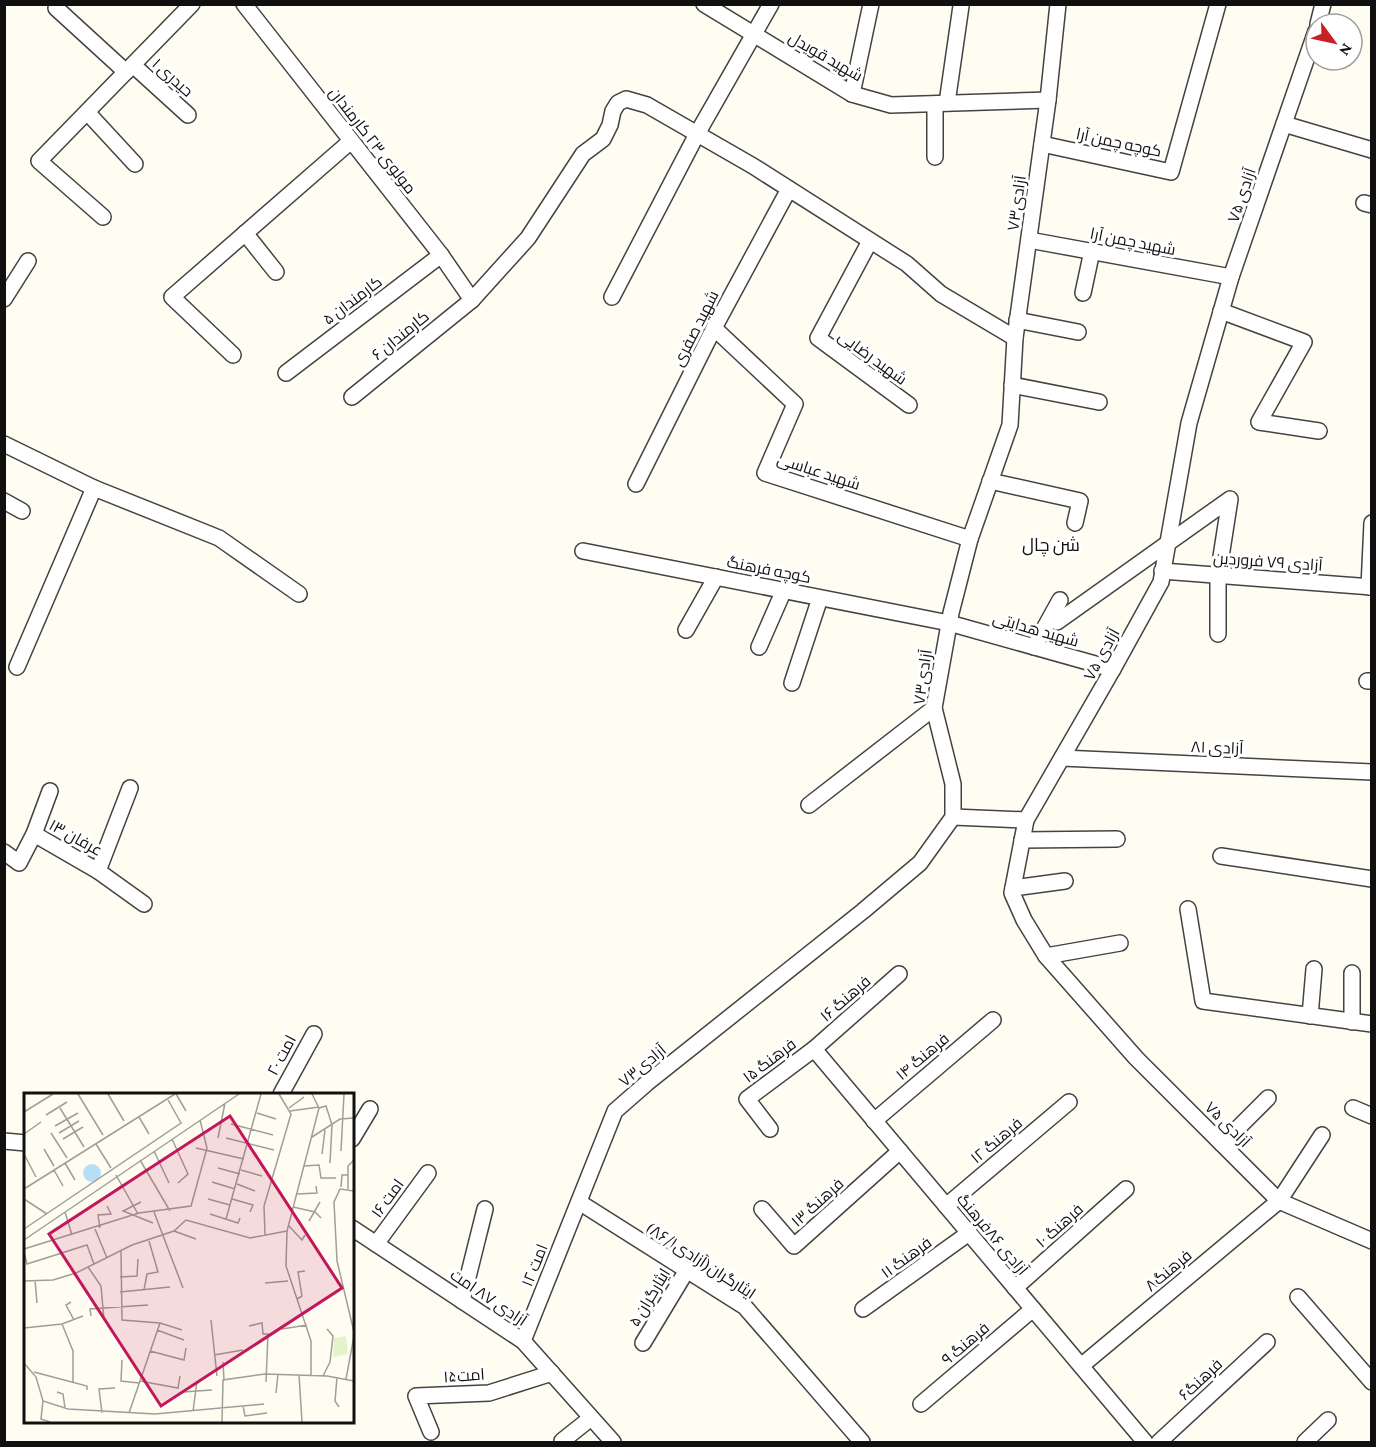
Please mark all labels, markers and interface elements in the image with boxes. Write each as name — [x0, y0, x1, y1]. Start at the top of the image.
north arrow — [1304, 12, 1364, 72]
street label: شهید قویدل — [785, 28, 866, 86]
text: N — [1336, 41, 1356, 59]
street label: حیدری ۱ — [148, 55, 196, 101]
street label: مولوی ۲۳ کارمندان — [324, 84, 419, 198]
street label: کوچه چمن آرا — [1074, 125, 1163, 163]
street label: آزادی ۷۵ — [1224, 165, 1261, 225]
street label: آزادی۷۳ — [1004, 174, 1031, 232]
street label: شهید چمن آرا — [1088, 225, 1177, 261]
street label: کارمندان ۵ — [320, 273, 386, 330]
street label: شهید صفری — [669, 288, 724, 370]
street label: کارمندان ۶ — [369, 307, 433, 365]
street label: شهید رضایی — [834, 327, 910, 390]
street label: شهید عباسی — [775, 450, 863, 495]
district label: شن چال — [1022, 535, 1080, 557]
street label: آزادی ۷۹ فروردین — [1212, 549, 1324, 576]
street label: کوچه فرهنگ — [725, 553, 812, 589]
street label: شهید هدایتی — [990, 609, 1081, 652]
street label: آزادی ۷۵ — [1080, 625, 1125, 684]
street label: آزادی۷۳ — [910, 648, 937, 706]
street label: آزادی ۸۱ — [1190, 738, 1244, 759]
street label: عرفان ۱۳ — [45, 816, 105, 861]
street label: فرهنگ ۱۶ — [817, 972, 874, 1025]
street label: فرهنگ ۱۴ — [892, 1029, 953, 1084]
street label: امت ۲۰ — [264, 1032, 299, 1078]
street label: فرهنگ ۱۵ — [740, 1035, 800, 1087]
street label: آزادی۷۳ — [616, 1041, 671, 1091]
inset map — [24, 1093, 354, 1423]
street label: آزادی ۷۵ — [1200, 1098, 1254, 1152]
street label: فرهنگ ۱۲ — [967, 1114, 1026, 1167]
street label: فرهنگ ۱۳ — [788, 1175, 847, 1231]
street label: امت ۱۶ — [368, 1176, 407, 1221]
street label: آزادی ۸۶فرهنگ — [952, 1190, 1032, 1280]
street label: فرهنگ ۱۰ — [1032, 1200, 1087, 1251]
street label: ایثارگران(آزادی۸۶/۱) — [642, 1219, 759, 1304]
street label: فرهنگ ۱۱ — [878, 1234, 935, 1282]
street label: امت ۱۲ — [518, 1242, 551, 1289]
street label: فرهنگ۸ — [1142, 1246, 1196, 1295]
street label: ایثارگران ۵ — [626, 1265, 675, 1330]
street label: آزادی ۸۷ امت — [446, 1266, 531, 1331]
street label: فرهنگ ۹ — [938, 1319, 993, 1369]
street label: فرهنگ۶ — [1175, 1355, 1226, 1404]
street label: امت۱۵ — [443, 1366, 485, 1385]

